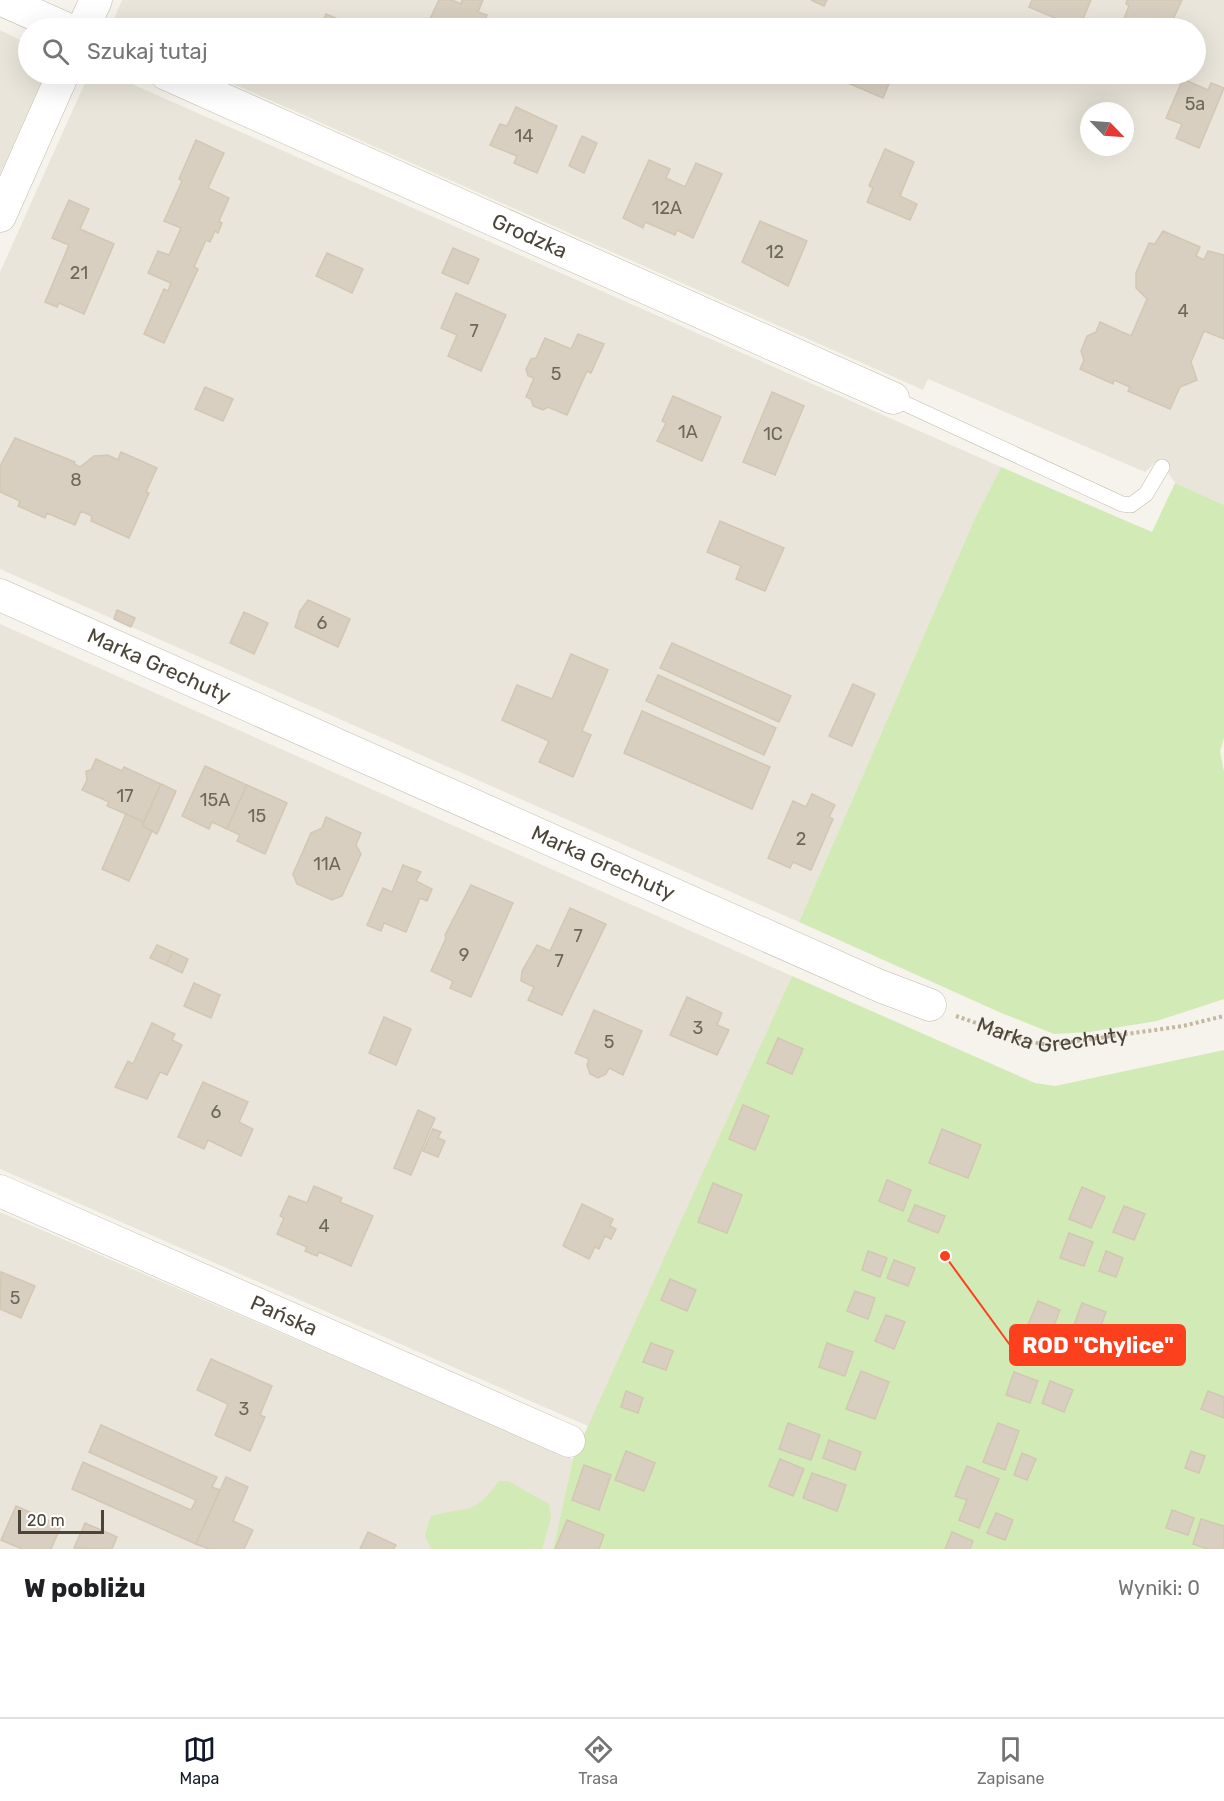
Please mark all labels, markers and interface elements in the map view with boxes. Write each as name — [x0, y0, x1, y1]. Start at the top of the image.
search box — [18, 18, 1206, 84]
icon: search — [39, 35, 72, 68]
text: Szukaj tutaj — [87, 38, 208, 65]
house number: 5a — [1185, 93, 1205, 115]
north arrow — [1080, 102, 1134, 156]
house number: 14 — [515, 125, 533, 147]
house number: 12A — [652, 197, 682, 219]
street label: Grodzka — [488, 208, 571, 263]
house number: 12 — [766, 241, 784, 263]
house number: 21 — [70, 262, 88, 284]
house number: 4 — [1177, 300, 1189, 322]
house number: 7 — [469, 320, 479, 342]
house number: 5 — [551, 363, 561, 385]
house number: 1A — [678, 421, 698, 443]
house number: 1C — [763, 423, 783, 445]
house number: 8 — [70, 469, 82, 491]
house number: 6 — [317, 612, 328, 634]
street label: Marka Grechuty — [84, 622, 235, 708]
house number: 17 — [117, 785, 133, 807]
house number: 15A — [200, 789, 230, 811]
house number: 15 — [248, 805, 266, 827]
street label: Marka Grechuty — [528, 820, 679, 905]
house number: 2 — [796, 828, 806, 850]
house number: 11A — [313, 853, 341, 875]
house number: 7 — [573, 925, 583, 947]
house number: 9 — [459, 944, 469, 966]
house number: 7 — [554, 950, 564, 972]
street label: Marka Grechuty — [974, 1011, 1130, 1057]
house number: 3 — [693, 1017, 703, 1039]
house number: 5 — [604, 1031, 614, 1053]
house number: 6 — [211, 1101, 222, 1123]
house number: 4 — [318, 1215, 330, 1237]
house number: 5 — [10, 1287, 20, 1309]
street label: Pańska — [247, 1290, 321, 1341]
callout: ROD "Chylice" — [1010, 1325, 1185, 1365]
text: ROD "Chylice" — [1022, 1332, 1174, 1359]
house number: 3 — [239, 1398, 249, 1420]
scale bar — [18, 1507, 104, 1534]
text: 20 m — [27, 1511, 65, 1530]
text: W pobliżu — [24, 1573, 146, 1604]
text: Wyniki: 0 — [1118, 1576, 1200, 1600]
tab: Mapa — [179, 1733, 219, 1788]
tab: Trasa — [578, 1733, 618, 1788]
tab: Zapisane — [977, 1733, 1045, 1788]

